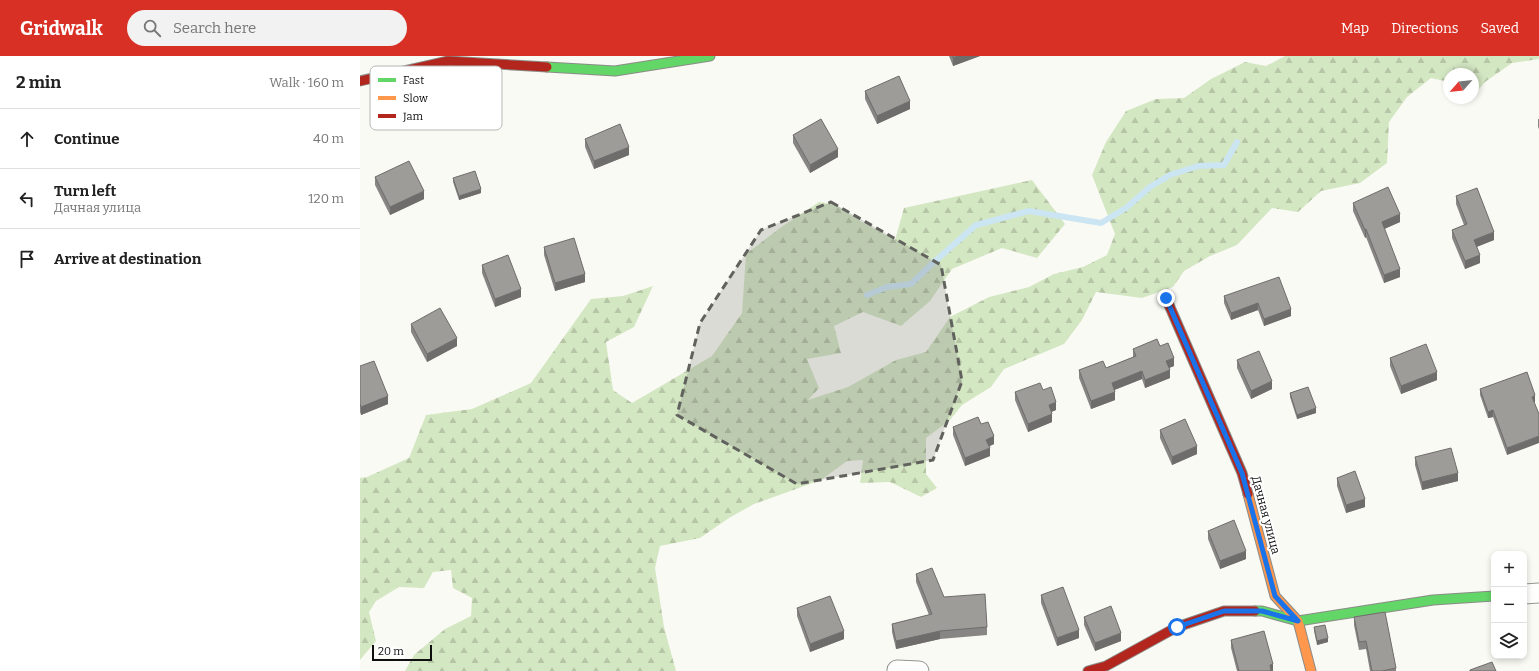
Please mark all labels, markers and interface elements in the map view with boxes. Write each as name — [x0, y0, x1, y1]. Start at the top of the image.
search box — [127, 10, 407, 46]
text: Gridwalk — [20, 17, 103, 40]
icon: search — [141, 17, 163, 39]
text: Search here — [173, 19, 256, 37]
text: Map — [1341, 20, 1369, 37]
text: Directions — [1391, 20, 1459, 37]
text: Saved — [1481, 20, 1519, 37]
legend — [370, 66, 502, 130]
north arrow — [1443, 68, 1479, 104]
text: 2 min — [16, 72, 61, 93]
text: Fast — [403, 74, 424, 87]
text: Walk · 160 m — [269, 75, 344, 90]
text: Slow — [403, 92, 428, 105]
text: Jam — [402, 110, 423, 123]
icon: ahead — [16, 128, 38, 150]
text: Continue — [54, 130, 120, 148]
text: 40 m — [313, 131, 344, 146]
text: Turn left — [54, 182, 116, 200]
icon: left — [16, 188, 38, 210]
text: 120 m — [308, 191, 344, 206]
text: Дачная улица — [54, 200, 141, 215]
icon: arrive — [16, 248, 38, 270]
text: Arrive at destination — [54, 250, 201, 268]
route end — [1157, 289, 1175, 307]
street label: Дачная улица — [1249, 474, 1283, 556]
map controls — [1491, 551, 1527, 659]
button: + — [1491, 551, 1527, 587]
button: − — [1491, 587, 1527, 623]
route start — [1168, 618, 1186, 636]
button: layers — [1491, 623, 1527, 659]
scale bar — [372, 643, 432, 662]
text: 20 m — [378, 645, 404, 658]

